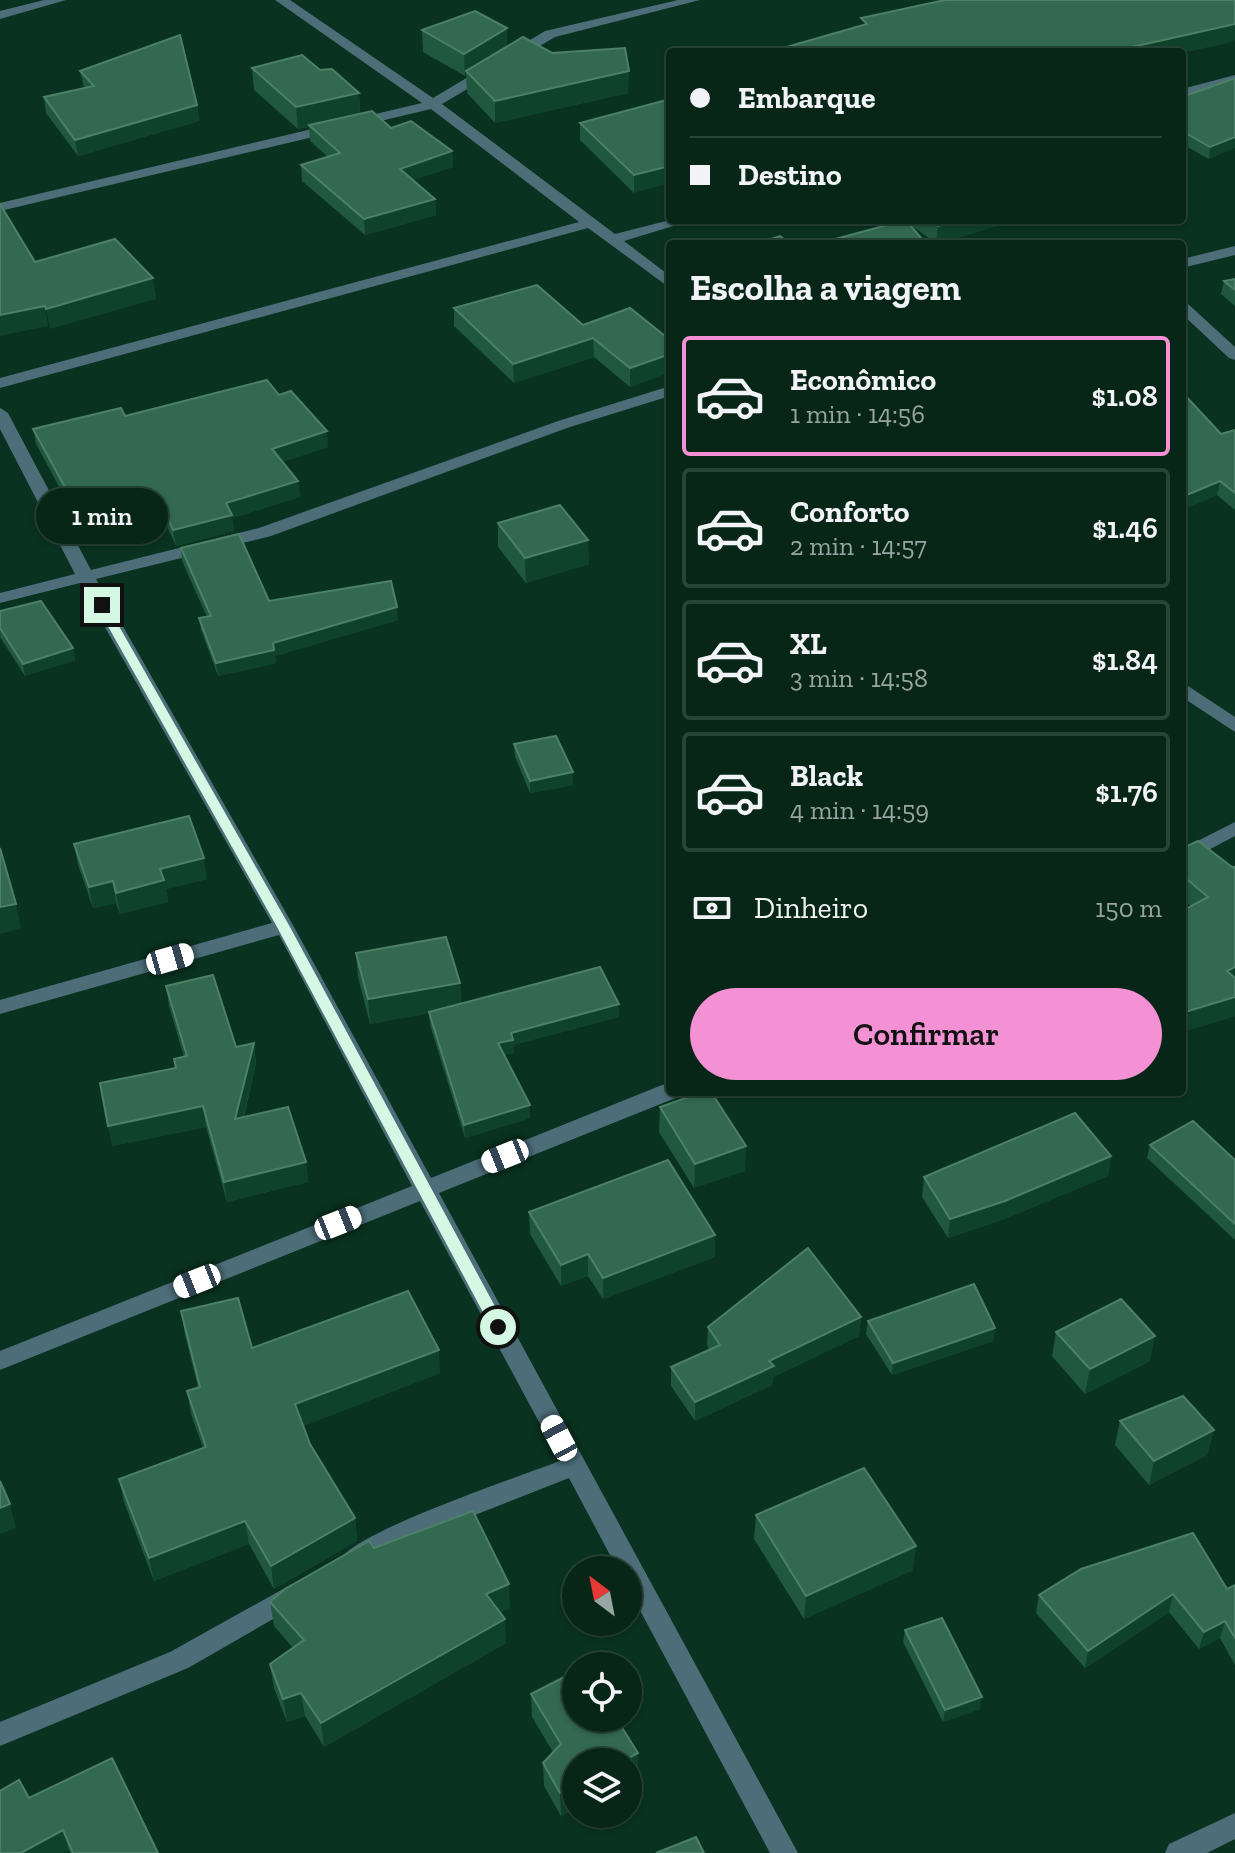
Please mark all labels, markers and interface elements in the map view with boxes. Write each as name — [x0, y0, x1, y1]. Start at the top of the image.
text: Embarque — [738, 80, 876, 116]
text: Destino — [738, 157, 842, 193]
text: Escolha a viagem — [690, 266, 961, 309]
icon: car — [694, 360, 766, 432]
text: Econômico — [790, 362, 936, 398]
text: $1.08 — [1091, 378, 1158, 414]
text: 1 min · 14:56 — [790, 398, 925, 430]
callout: 1 min — [36, 489, 168, 545]
icon: car — [694, 492, 766, 564]
text: Conforto — [790, 494, 909, 530]
text: 1 min — [71, 500, 133, 532]
text: $1.46 — [1092, 510, 1158, 546]
text: 2 min · 14:57 — [790, 530, 927, 562]
route end — [84, 587, 120, 623]
icon: car — [694, 624, 766, 696]
text: XL — [790, 626, 827, 662]
text: $1.84 — [1092, 642, 1158, 678]
text: 3 min · 14:58 — [790, 662, 928, 694]
icon: car — [694, 756, 766, 828]
text: Black — [790, 758, 863, 794]
text: $1.76 — [1095, 774, 1158, 810]
text: 4 min · 14:59 — [790, 794, 929, 826]
icon: cash — [690, 886, 734, 930]
text: Dinheiro — [754, 890, 868, 926]
text: 150 m — [1095, 892, 1162, 924]
car — [144, 941, 196, 977]
button: Confirmar — [690, 988, 1162, 1080]
car — [478, 1136, 532, 1176]
car — [311, 1203, 365, 1243]
car — [170, 1261, 224, 1301]
route start — [480, 1309, 516, 1345]
car — [537, 1411, 581, 1465]
north arrow — [562, 1556, 642, 1636]
map controls — [562, 1556, 642, 1828]
button: locate — [562, 1652, 642, 1732]
button: layers — [562, 1748, 642, 1828]

